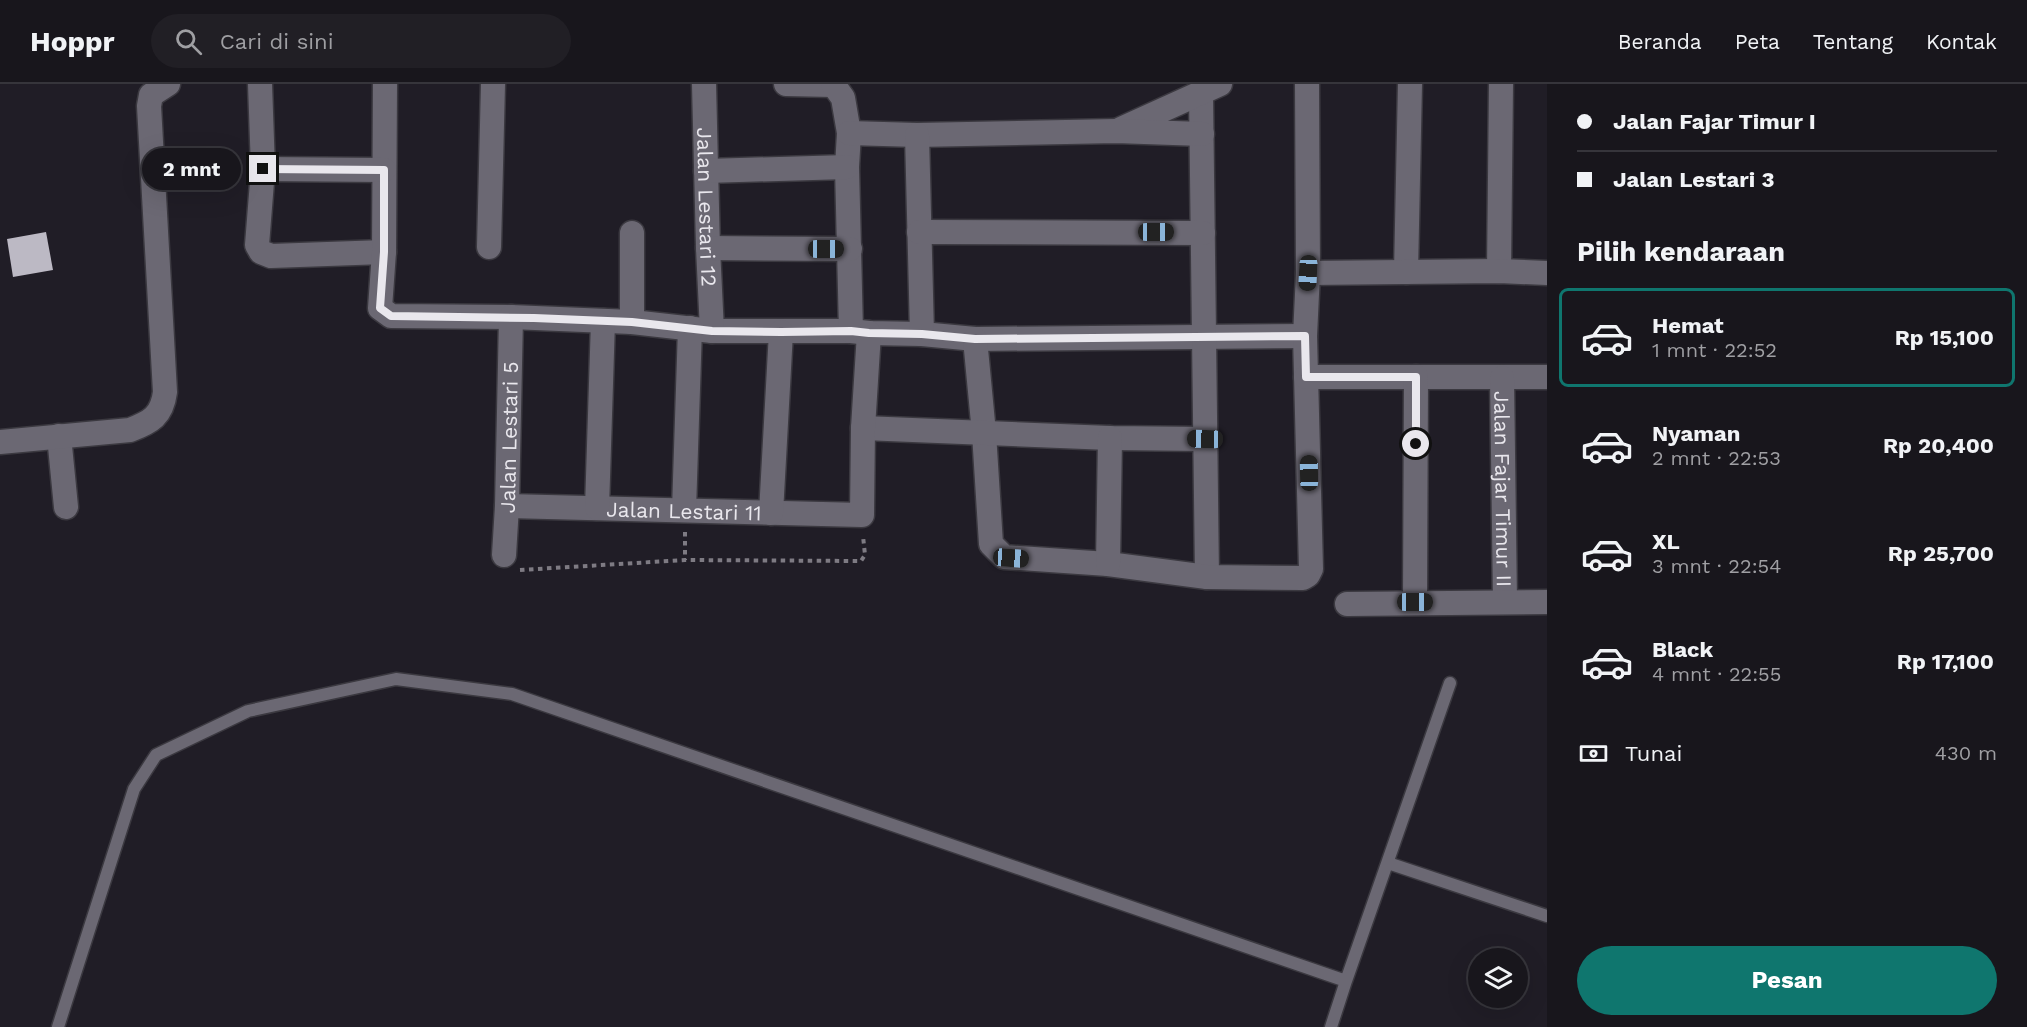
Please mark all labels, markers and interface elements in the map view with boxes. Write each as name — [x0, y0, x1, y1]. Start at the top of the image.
search box — [151, 14, 571, 68]
text: Hoppr — [30, 25, 115, 58]
icon: search — [172, 25, 205, 58]
text: Cari di sini — [220, 29, 334, 54]
text: Beranda — [1618, 29, 1702, 54]
text: Peta — [1735, 29, 1780, 54]
text: Tentang — [1813, 29, 1893, 54]
text: Kontak — [1926, 29, 1997, 54]
text: Jalan Fajar Timur I — [1613, 109, 1816, 134]
street label: Jalan Lestari 12 — [693, 127, 722, 287]
callout: 2 mnt — [143, 148, 242, 190]
route end — [249, 155, 276, 182]
text: 2 mnt — [163, 157, 220, 181]
text: Jalan Lestari 3 — [1613, 167, 1775, 192]
car — [1138, 223, 1174, 241]
text: Pilih kendaraan — [1577, 236, 1785, 268]
car — [808, 240, 844, 258]
car — [1298, 255, 1318, 291]
icon: car — [1580, 311, 1634, 365]
text: Hemat — [1652, 313, 1724, 338]
text: Rp 15,100 — [1895, 325, 1994, 350]
text: 1 mnt · 22:52 — [1652, 338, 1777, 362]
street label: Jalan Lestari 5 — [494, 361, 523, 514]
street label: Jalan Fajar Timur II — [1490, 391, 1517, 587]
icon: car — [1580, 419, 1634, 473]
text: Nyaman — [1652, 421, 1740, 446]
car — [1187, 430, 1223, 448]
route start — [1402, 430, 1429, 457]
text: Rp 20,400 — [1883, 433, 1994, 458]
text: 2 mnt · 22:53 — [1652, 446, 1781, 470]
car — [1300, 455, 1318, 491]
street label: Jalan Lestari 11 — [606, 496, 762, 525]
icon: car — [1580, 527, 1634, 581]
text: XL — [1652, 529, 1680, 554]
text: Rp 25,700 — [1888, 541, 1994, 566]
car — [992, 548, 1030, 568]
text: 3 mnt · 22:54 — [1652, 554, 1781, 578]
car — [1397, 593, 1433, 611]
icon: car — [1580, 635, 1634, 689]
text: Black — [1652, 637, 1713, 662]
text: Rp 17,100 — [1897, 649, 1994, 674]
text: 4 mnt · 22:55 — [1652, 662, 1781, 686]
icon: cash — [1577, 737, 1610, 770]
text: Tunai — [1625, 741, 1682, 766]
text: 430 m — [1935, 741, 1997, 765]
button: Pesan — [1577, 946, 1997, 1015]
map controls — [1468, 948, 1528, 1008]
button: layers — [1468, 948, 1528, 1008]

